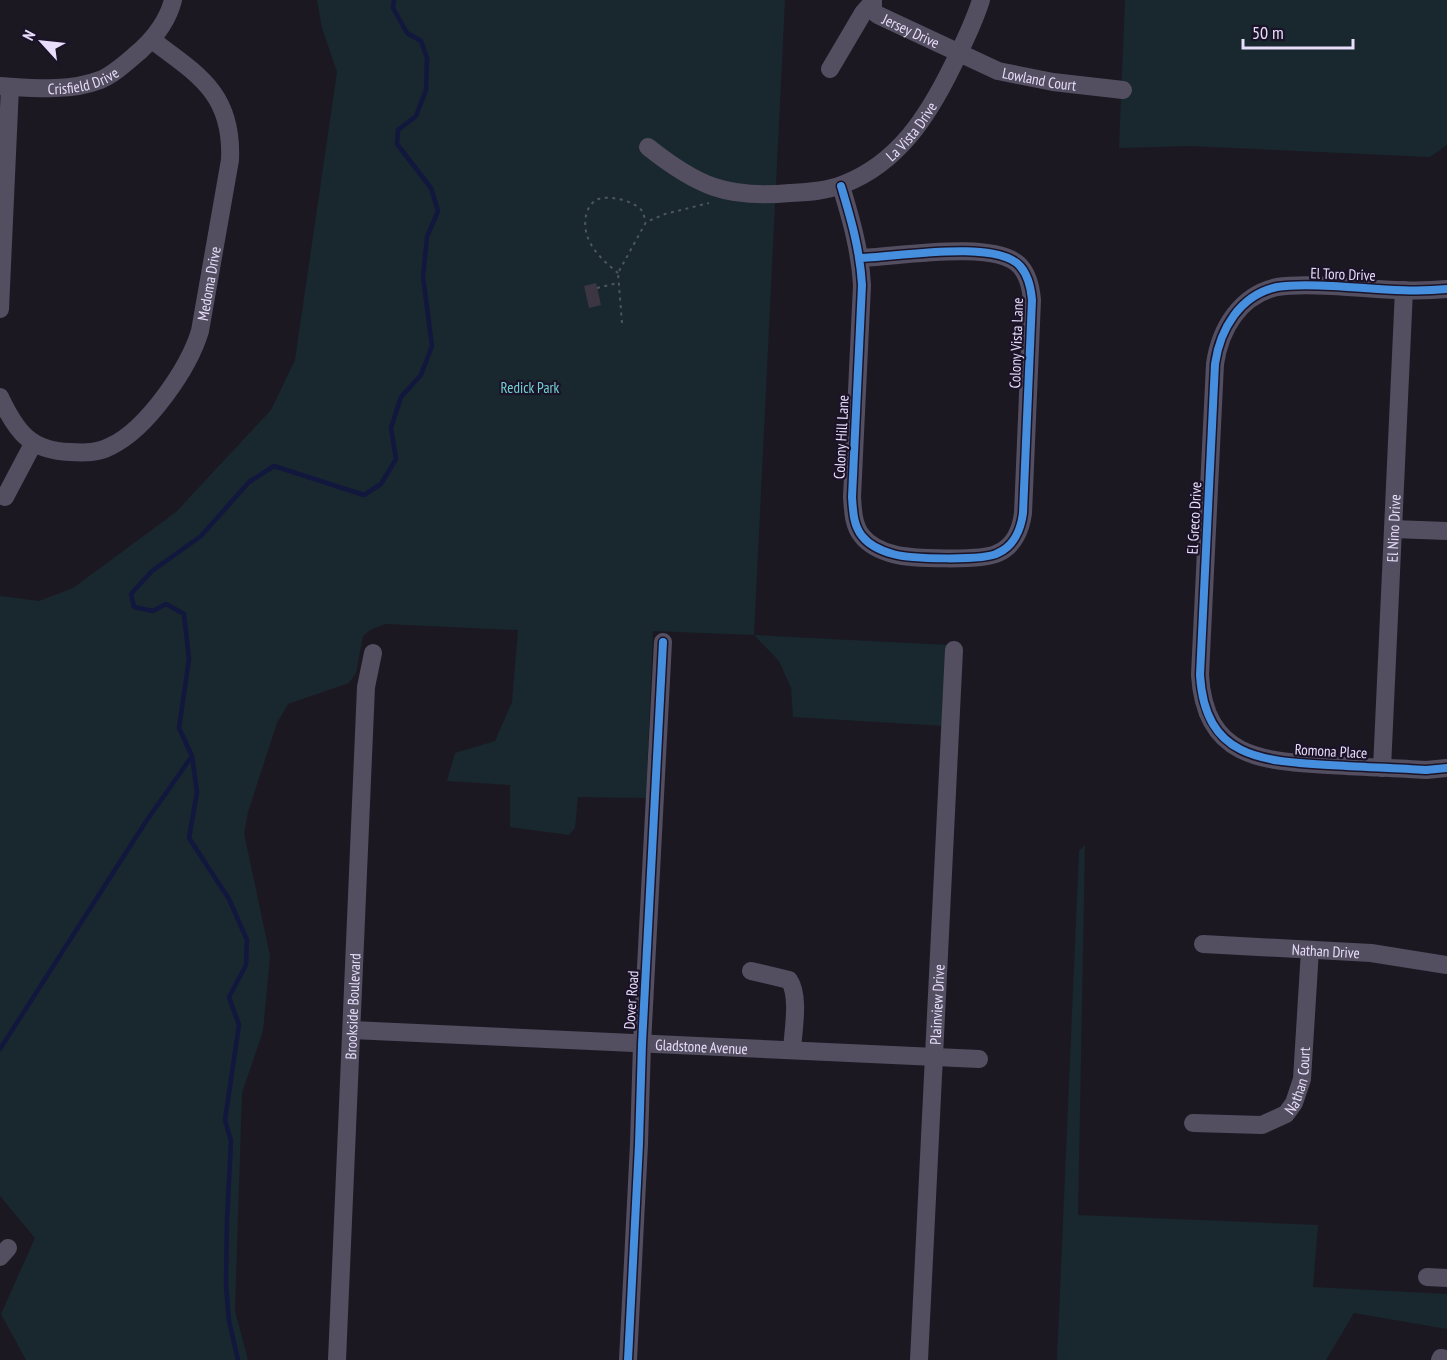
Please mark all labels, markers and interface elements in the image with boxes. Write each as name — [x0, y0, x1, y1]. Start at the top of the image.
street label: Jersey Drive — [879, 9, 943, 52]
north arrow — [12, 12, 72, 72]
scale bar — [1243, 12, 1352, 50]
text: 50 m — [1252, 21, 1284, 44]
text: N — [18, 27, 40, 44]
street label: Crisfield Drive — [48, 63, 122, 98]
street label: Lowland Court — [1001, 63, 1077, 94]
street label: La Vista Drive — [882, 98, 941, 165]
street label: Medoma Drive — [192, 245, 224, 322]
street label: El Toro Drive — [1310, 263, 1376, 285]
street label: Colony Vista Lane — [1005, 297, 1027, 389]
park label: Redick Park — [501, 378, 560, 397]
street label: Colony Hill Lane — [829, 394, 853, 480]
street label: El Greco Drive — [1183, 481, 1205, 555]
street label: El Nino Drive — [1382, 494, 1404, 563]
street label: Romona Place — [1294, 740, 1368, 762]
street label: Nathan Drive — [1291, 939, 1360, 962]
street label: Brookside Boulevard — [340, 953, 364, 1060]
street label: Plainview Drive — [925, 964, 948, 1045]
street label: Dover Road — [619, 970, 643, 1030]
street label: Gladstone Avenue — [655, 1035, 748, 1058]
street label: Nathan Court — [1280, 1046, 1313, 1118]

